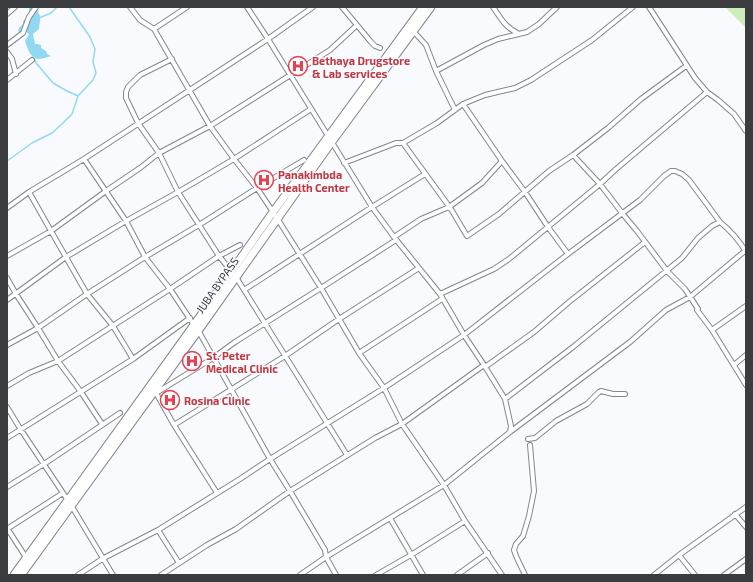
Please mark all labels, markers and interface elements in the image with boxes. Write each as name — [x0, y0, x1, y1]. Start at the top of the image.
place label: Bethaya Drugstore & Lab services — [312, 54, 410, 80]
hospital icon: Bethaya Drugstore & Lab services — [287, 55, 309, 77]
place label: Panakimbda Health Center — [278, 168, 350, 194]
hospital icon: Panakimbda Health Center — [253, 169, 275, 191]
street label: JUBA BYPASS — [193, 255, 241, 315]
place label: St. Peter Medical Clinic — [206, 349, 278, 375]
hospital icon: St. Peter Medical Clinic — [181, 350, 203, 372]
hospital icon: Rosina Clinic — [159, 389, 181, 411]
place label: Rosina Clinic — [184, 394, 250, 407]

